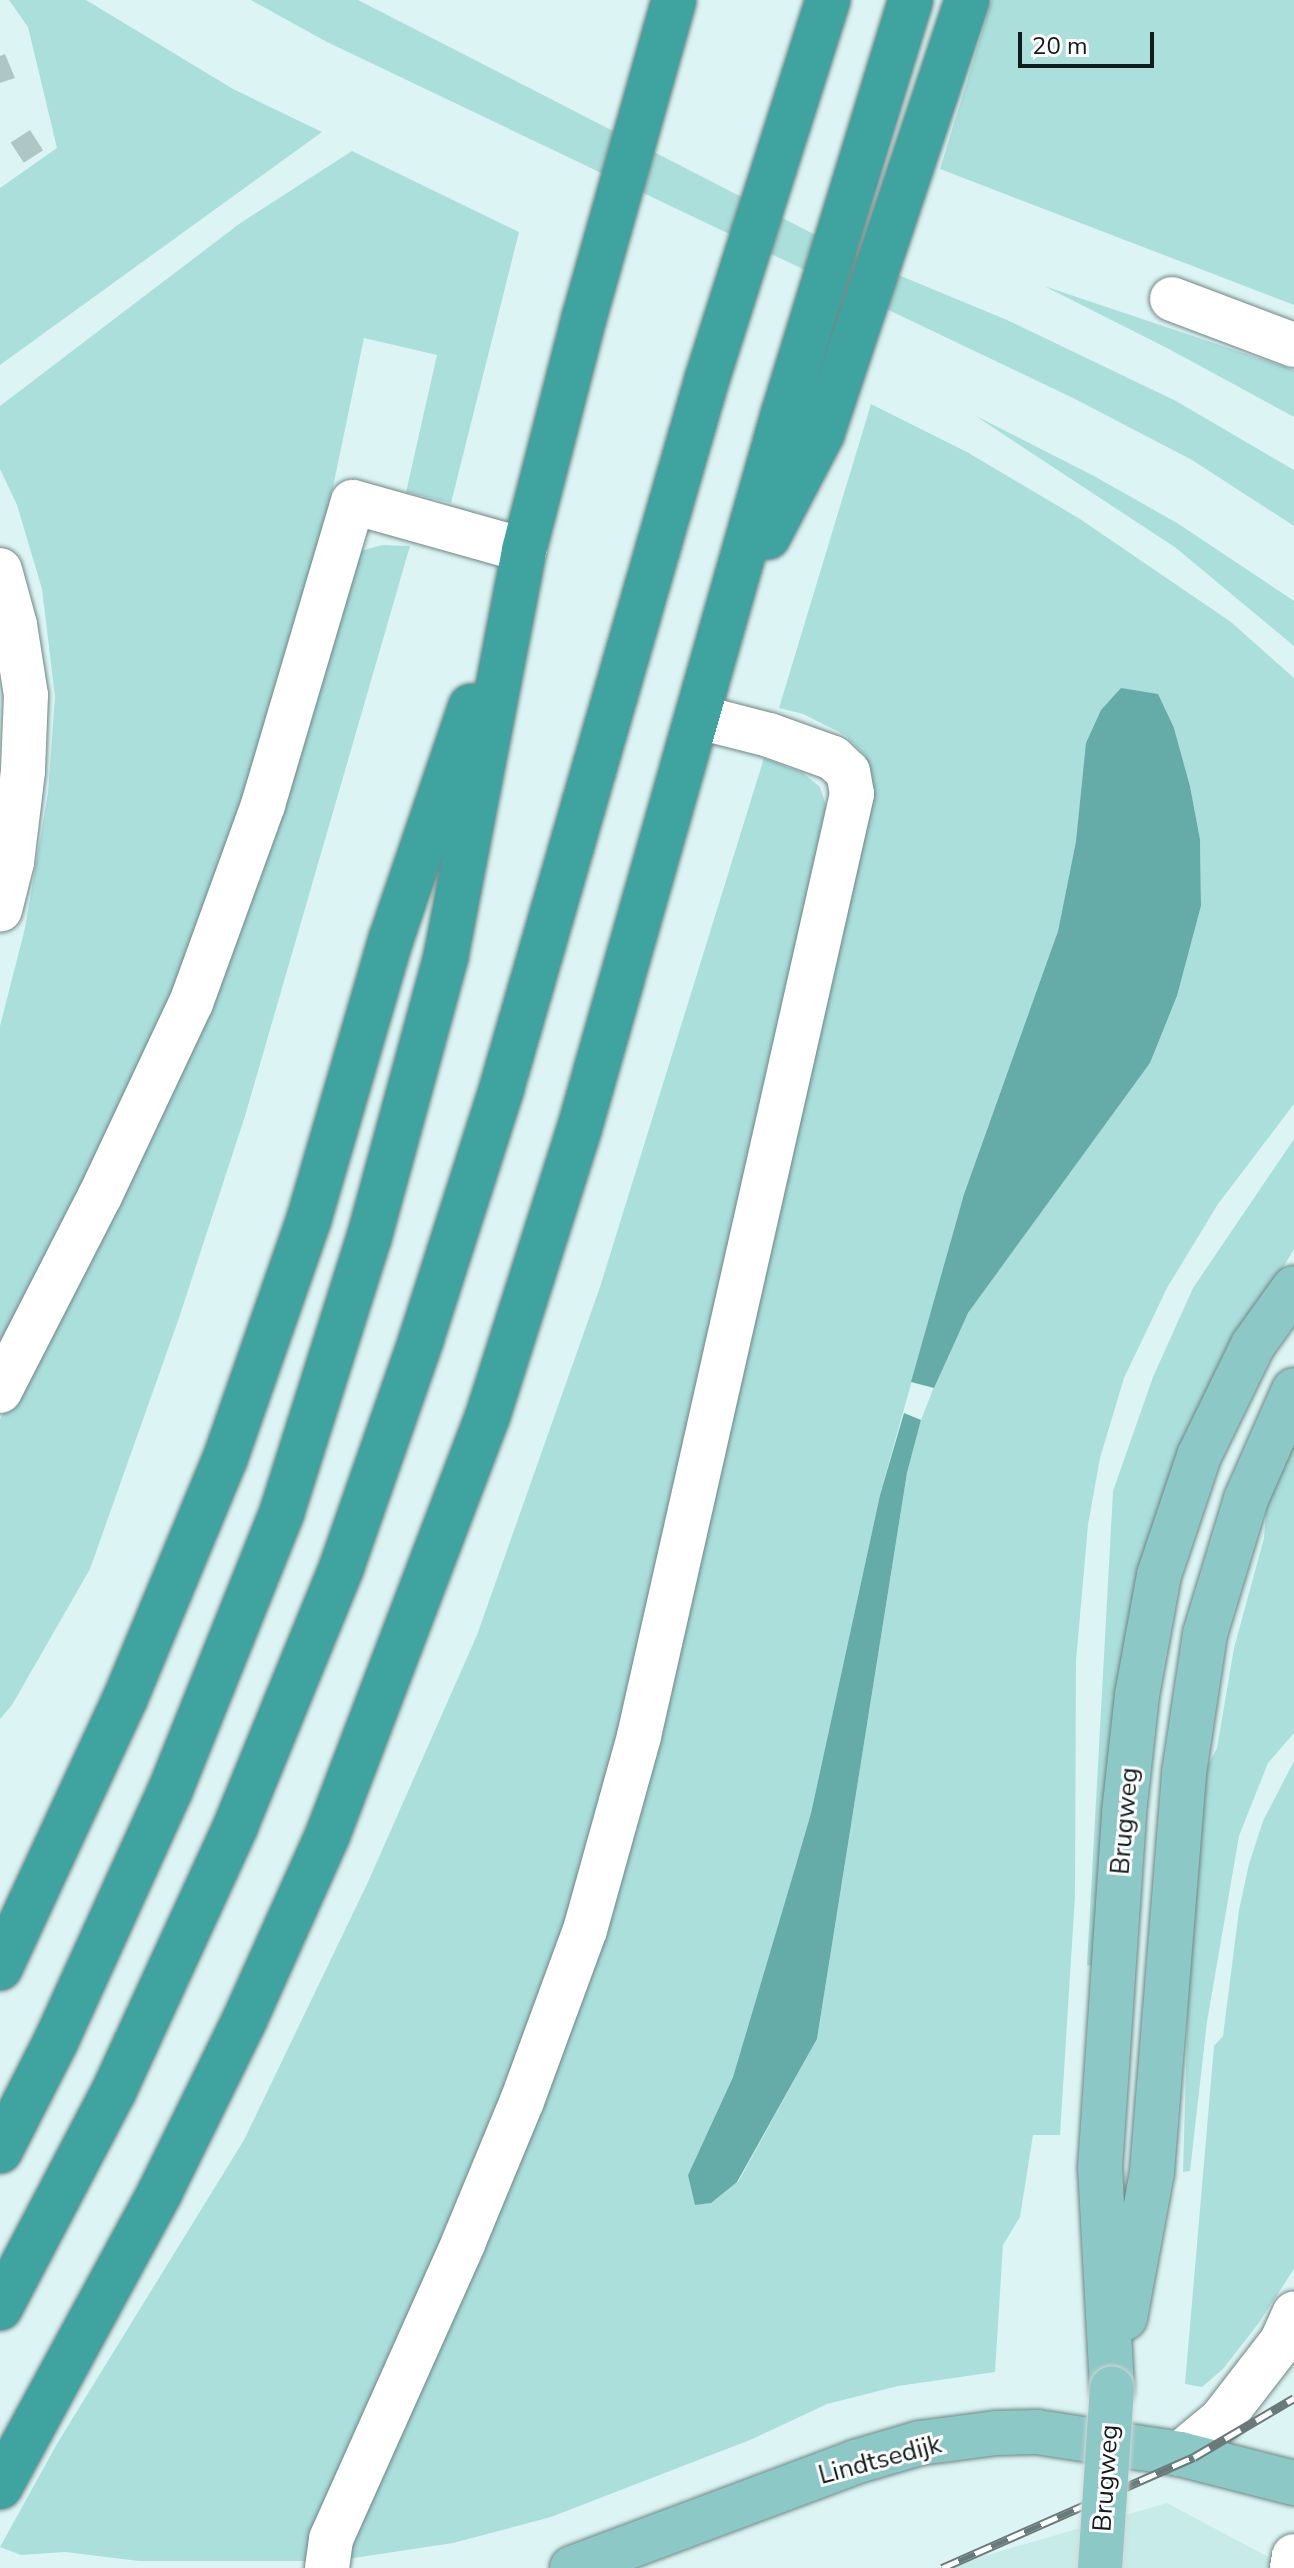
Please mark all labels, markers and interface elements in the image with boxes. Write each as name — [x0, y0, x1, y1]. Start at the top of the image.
scale bar — [1022, 16, 1158, 66]
text: 20 m — [1032, 30, 1088, 62]
street label: Brugweg — [1105, 1766, 1145, 1876]
street label: Brugweg — [1087, 2423, 1125, 2533]
street label: Lindtsedijk — [815, 2429, 945, 2491]

